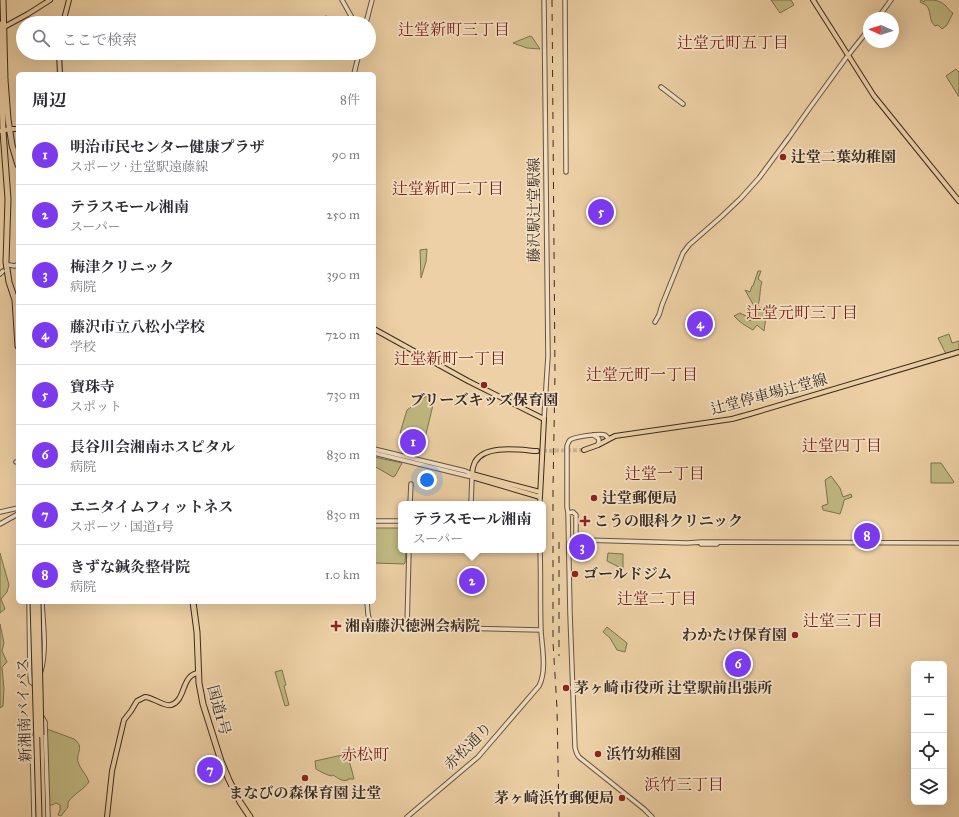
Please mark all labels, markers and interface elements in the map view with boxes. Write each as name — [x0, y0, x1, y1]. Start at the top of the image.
north arrow — [863, 12, 899, 48]
search box — [16, 16, 376, 60]
district label: 辻堂新町三丁目 — [398, 20, 510, 39]
icon: search — [30, 27, 52, 49]
text: ここで検索 — [62, 31, 137, 49]
district label: 辻堂元町五丁目 — [677, 33, 789, 52]
text: 周辺 — [32, 90, 66, 111]
text: 8件 — [340, 92, 360, 108]
text: 明治市民センター健康プラザ — [70, 138, 264, 156]
text: 1 — [42, 147, 48, 163]
text: 90 m — [332, 147, 360, 163]
place label: 辻堂二葉幼稚園 — [791, 148, 896, 166]
marker: 辻堂二葉幼稚園 — [778, 152, 788, 162]
street label: 藤沢駅辻堂駅線 — [525, 157, 543, 263]
text: スポーツ · 辻堂駅遠藤線 — [70, 159, 208, 175]
district label: 辻堂新町二丁目 — [392, 179, 504, 198]
pin: 5 — [588, 197, 614, 227]
text: テラスモール湘南 — [70, 198, 189, 216]
text: 2 — [42, 207, 48, 223]
text: 250 m — [326, 207, 360, 223]
text: スーパー — [70, 219, 121, 235]
text: 梅津クリニック — [70, 258, 174, 276]
text: 3 — [42, 267, 48, 283]
text: 390 m — [327, 267, 360, 283]
text: 病院 — [70, 279, 96, 295]
district label: 辻堂元町三丁目 — [746, 303, 858, 322]
pin: 4 — [687, 309, 713, 339]
text: 藤沢市立八松小学校 — [70, 318, 205, 336]
text: 4 — [41, 327, 49, 343]
text: 720 m — [325, 327, 360, 343]
text: 学校 — [70, 339, 96, 355]
district label: 辻堂新町一丁目 — [394, 349, 506, 368]
district label: 辻堂元町一丁目 — [586, 365, 698, 384]
street label: 辻堂停車場辻堂線 — [709, 370, 829, 418]
text: 寶珠寺 — [70, 378, 115, 396]
marker: ブリーズキッズ保育園 — [479, 380, 489, 390]
text: 5 — [42, 387, 48, 403]
text: 730 m — [327, 387, 360, 403]
place label: ブリーズキッズ保育園 — [410, 391, 558, 409]
text: スポット — [70, 399, 122, 415]
pin: 1 — [400, 427, 426, 457]
district label: 辻堂四丁目 — [802, 436, 882, 455]
text: 長谷川会湘南ホスピタル — [70, 438, 235, 456]
text: 6 — [42, 447, 48, 463]
text: 830 m — [327, 447, 360, 463]
text: 病院 — [70, 459, 96, 475]
district label: 辻堂一丁目 — [625, 464, 705, 483]
your location — [417, 470, 437, 490]
place label: 辻堂郵便局 — [602, 489, 677, 507]
marker: 辻堂郵便局 — [589, 493, 599, 503]
text: エニタイムフィットネス — [70, 498, 233, 516]
popup — [398, 501, 546, 553]
text: 7 — [42, 507, 48, 523]
text: 830 m — [327, 507, 360, 523]
text: テラスモール湘南 — [413, 510, 531, 528]
place label: こうの眼科クリニック — [594, 512, 743, 530]
marker: こうの眼科クリニック — [579, 515, 591, 527]
text: スポーツ · 国道1号 — [70, 519, 174, 535]
pin: 8 — [854, 521, 880, 551]
text: スーパー — [413, 531, 463, 547]
pin: 3 — [569, 532, 595, 562]
text: きずな鍼灸整骨院 — [70, 558, 190, 576]
place label: ゴールドジム — [583, 565, 672, 583]
pin: 2 — [459, 566, 485, 596]
text: 8 — [42, 567, 48, 583]
text: 1.0 km — [325, 567, 360, 583]
marker: ゴールドジム — [570, 569, 580, 579]
text: 病院 — [70, 579, 96, 595]
district label: 辻堂二丁目 — [617, 589, 697, 608]
district label: 辻堂三丁目 — [803, 611, 883, 630]
place label: 湘南藤沢徳洲会病院 — [345, 617, 480, 635]
marker: 湘南藤沢徳洲会病院 — [330, 620, 342, 632]
place label: わかたけ保育園 — [682, 626, 787, 644]
marker: わかたけ保育園 — [790, 630, 800, 640]
pin: 6 — [725, 649, 751, 679]
street label: 新湘南バイパス — [13, 657, 35, 763]
map controls — [911, 661, 947, 805]
button: + — [911, 661, 947, 697]
place label: 茅ヶ崎市役所 辻堂駅前出張所 — [574, 679, 772, 697]
street label: 国道1号 — [204, 683, 234, 737]
marker: 茅ヶ崎市役所 辻堂駅前出張所 — [561, 683, 571, 693]
button: − — [911, 697, 947, 733]
street label: 赤松通り — [440, 718, 496, 774]
button: locate — [911, 733, 947, 769]
district label: 赤松町 — [341, 745, 389, 764]
place label: 浜竹幼稚園 — [606, 745, 681, 763]
marker: 浜竹幼稚園 — [593, 749, 603, 759]
pin: 7 — [197, 755, 223, 785]
button: layers — [911, 769, 947, 805]
marker: まなびの森保育園 辻堂 — [300, 773, 310, 783]
district label: 浜竹三丁目 — [644, 775, 724, 794]
place label: まなびの森保育園 辻堂 — [228, 784, 382, 802]
place label: 茅ヶ崎浜竹郵便局 — [494, 789, 614, 807]
marker: 茅ヶ崎浜竹郵便局 — [617, 793, 627, 803]

